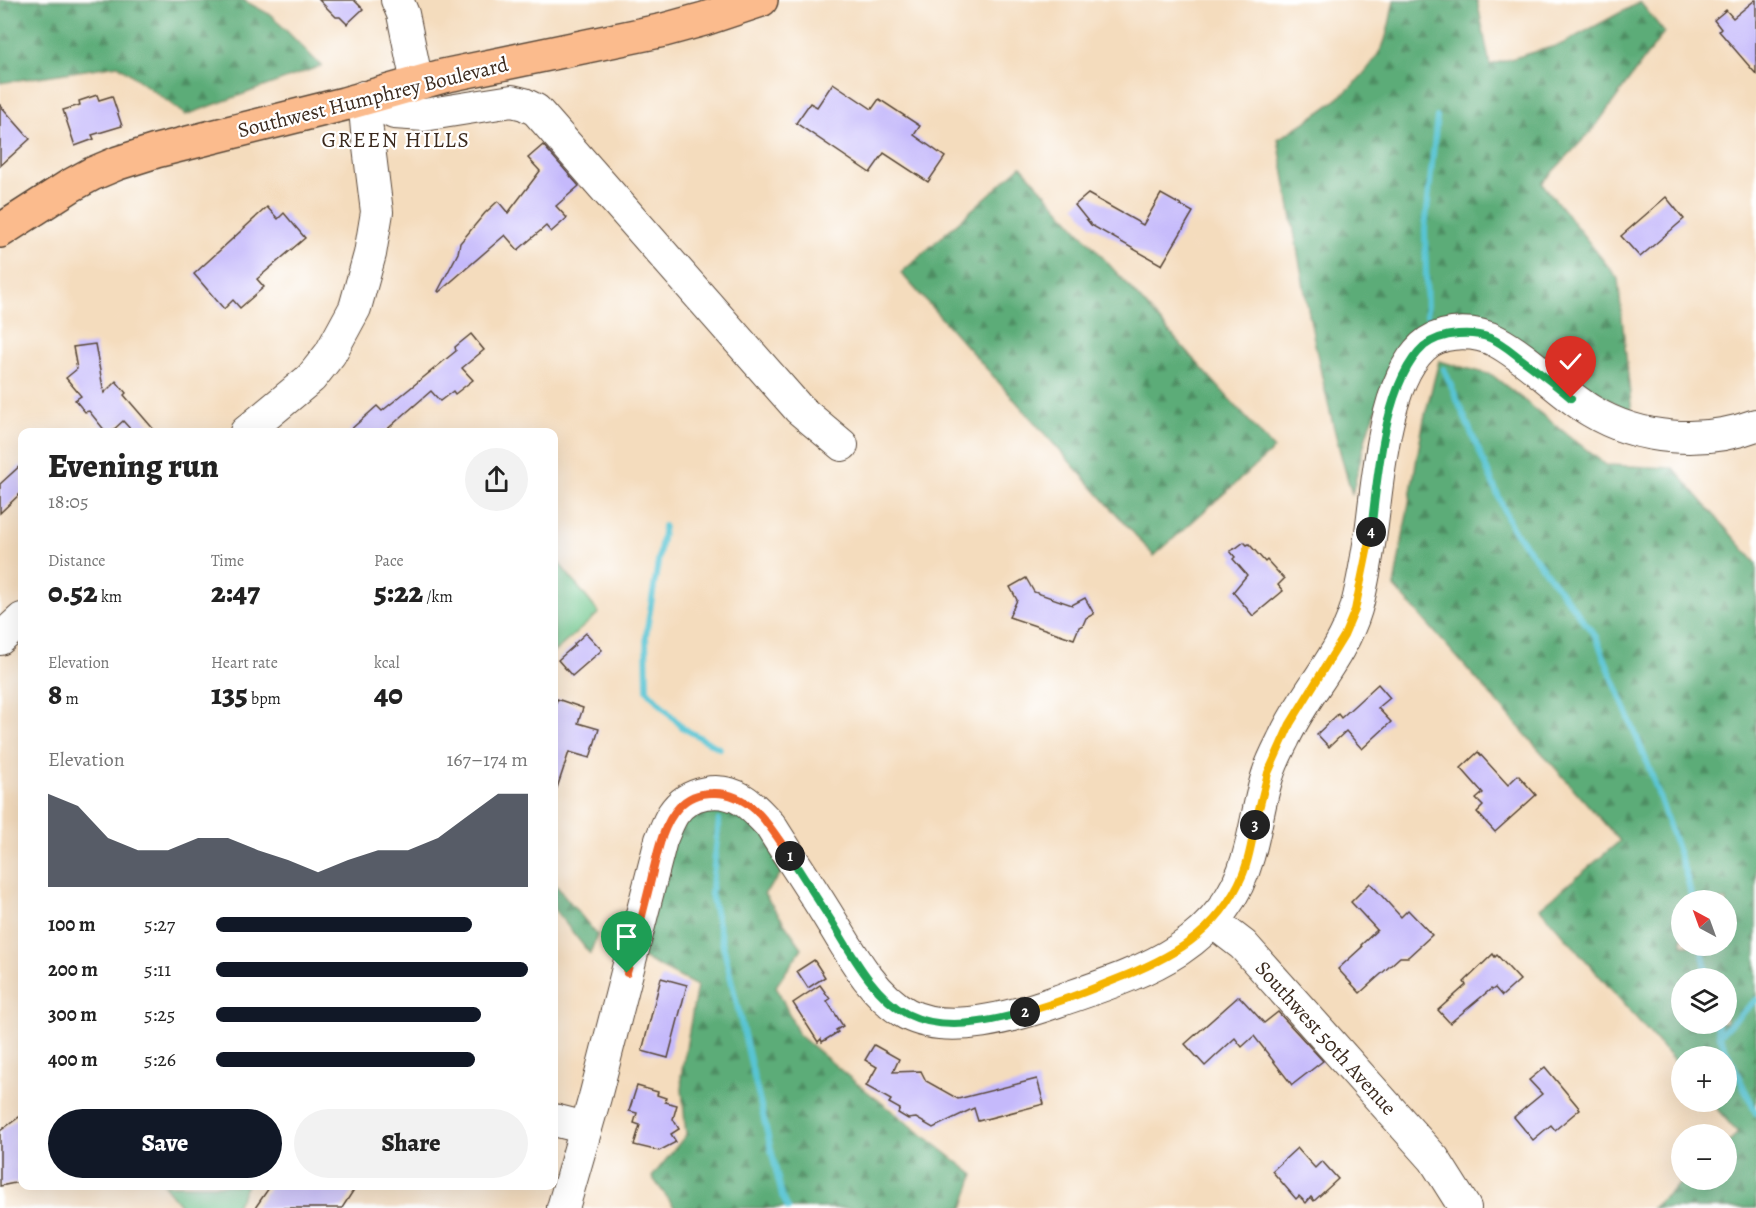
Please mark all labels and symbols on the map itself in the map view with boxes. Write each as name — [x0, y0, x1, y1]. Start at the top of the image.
street label: Southwest Humphrey Boulevard — [235, 50, 512, 144]
district label: GREEN HILLS — [322, 125, 470, 155]
pin — [1545, 336, 1596, 398]
pin: 4 — [1356, 517, 1386, 547]
pin: 3 — [1240, 810, 1270, 840]
pin: 1 — [775, 841, 805, 871]
north arrow — [1671, 890, 1737, 956]
pin — [601, 911, 652, 973]
street label: Southwest 50th Avenue — [1249, 955, 1403, 1121]
pin: 2 — [1010, 997, 1040, 1027]

